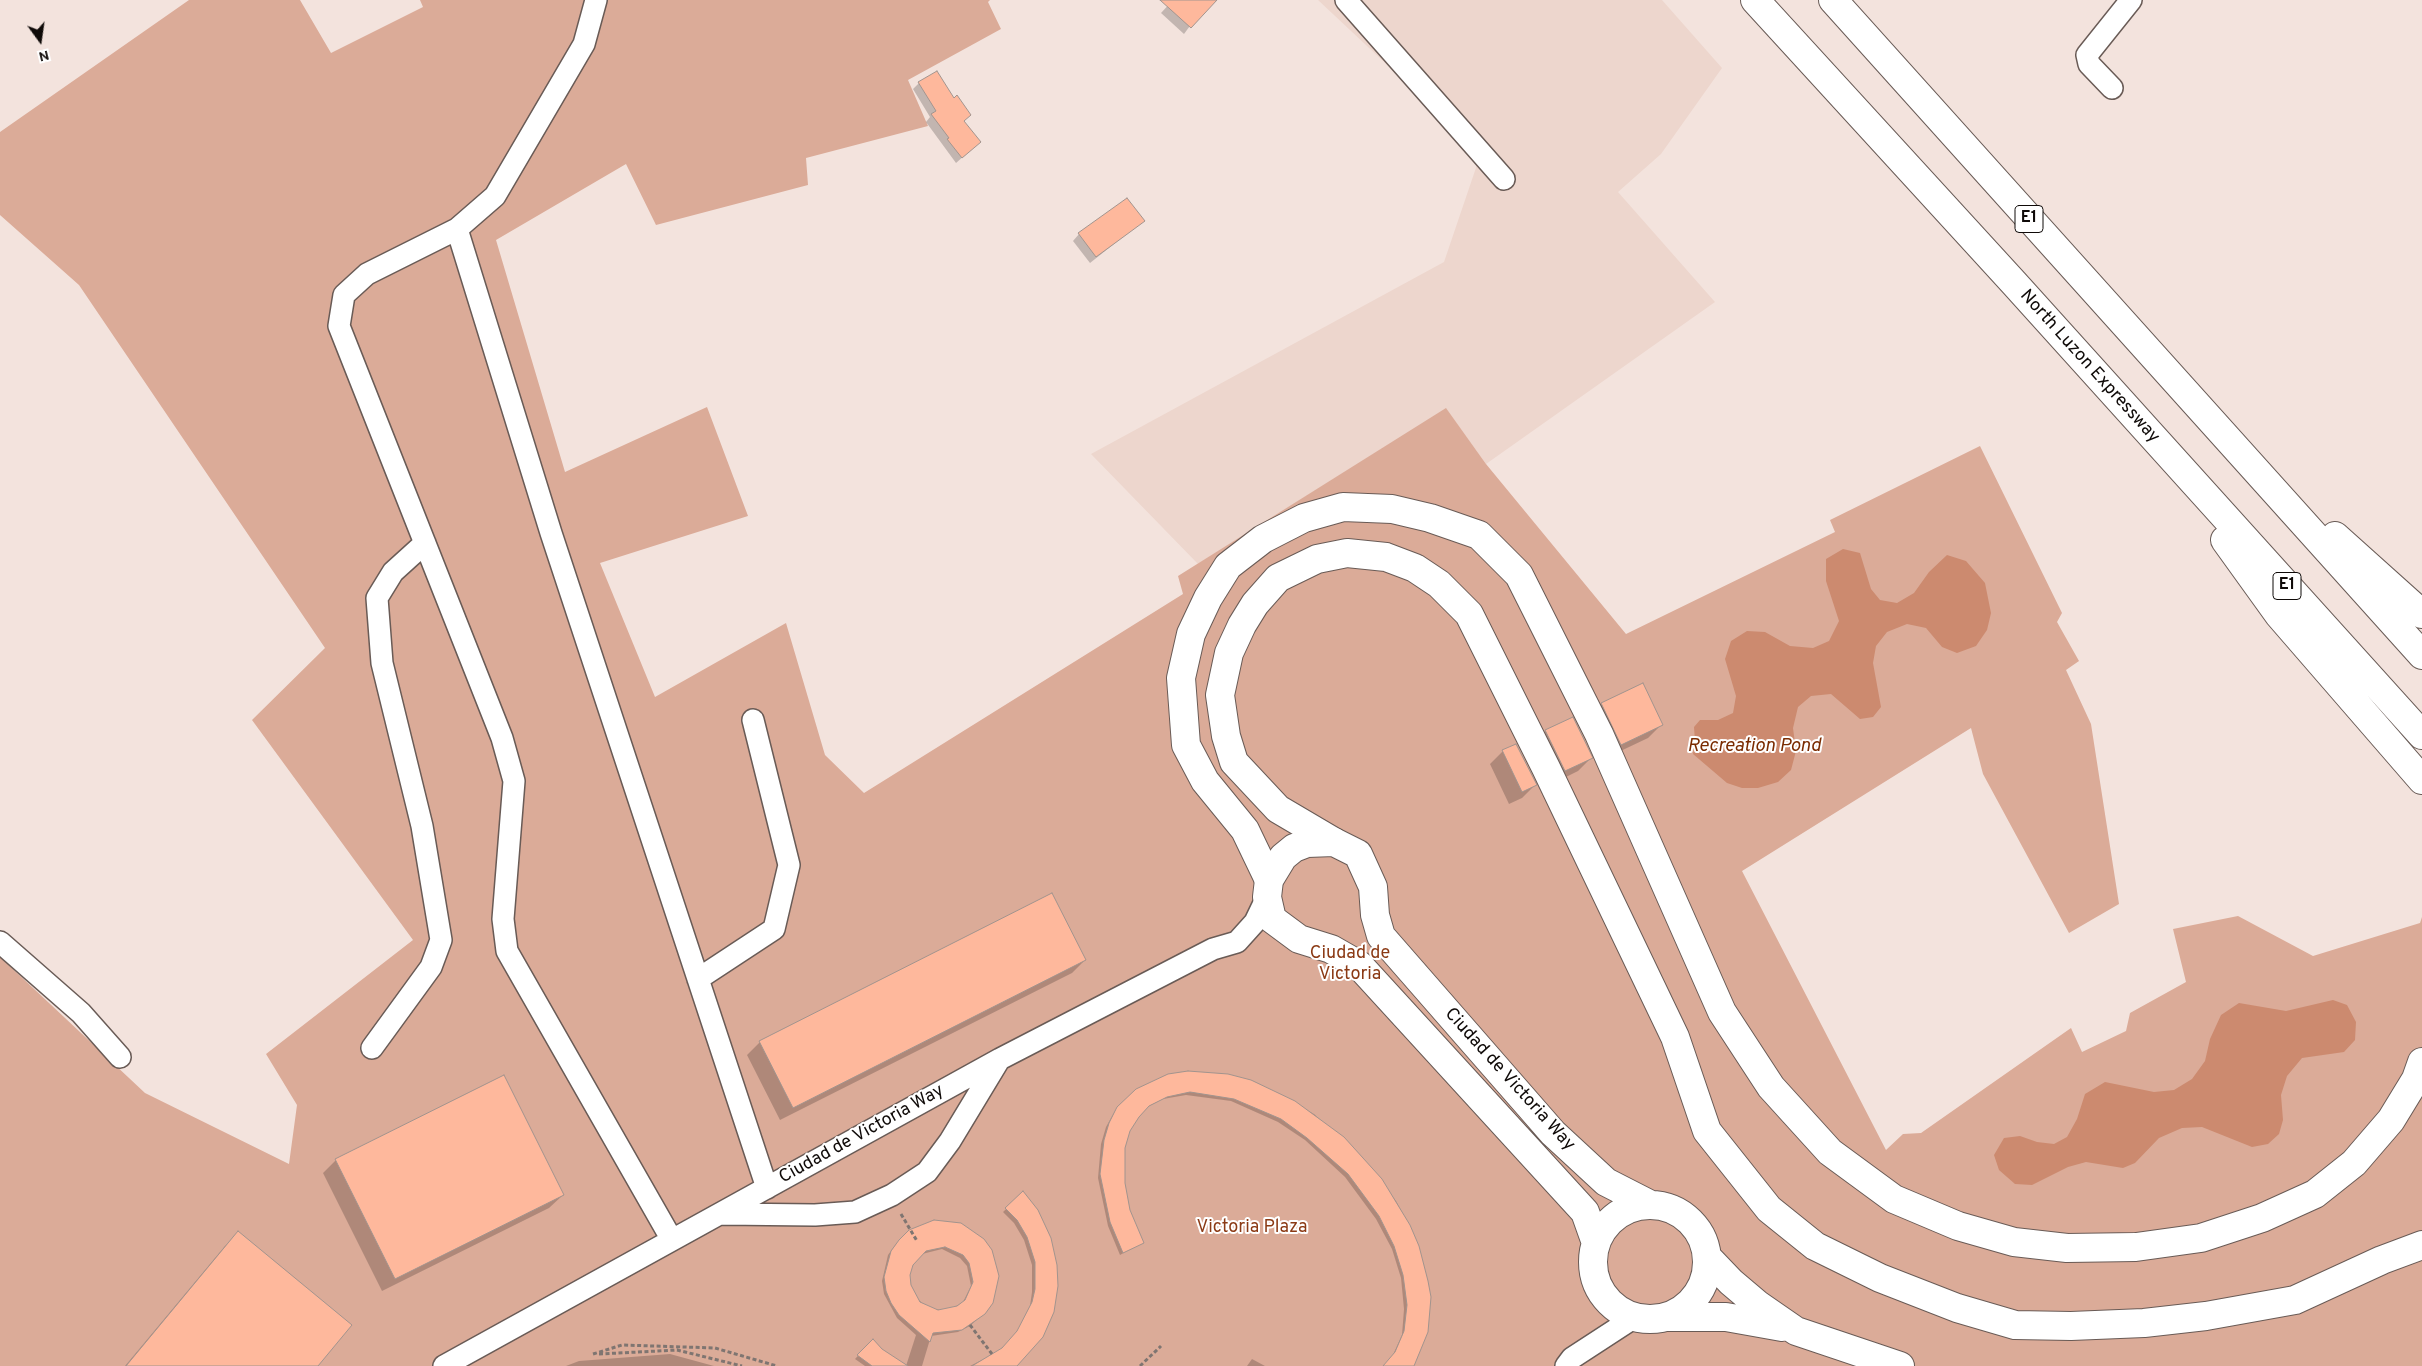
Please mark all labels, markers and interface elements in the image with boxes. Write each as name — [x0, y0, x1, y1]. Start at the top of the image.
north arrow — [15, 15, 65, 65]
text: N — [37, 46, 51, 65]
road number: E1 — [2015, 205, 2043, 232]
street label: North Luzon Expressway — [2014, 286, 2164, 448]
road number: E1 — [2273, 572, 2301, 600]
water label: Recreation Pond — [1687, 736, 1821, 758]
park label: Ciudad de Victoria — [1310, 943, 1390, 986]
street label: Ciudad de Victoria Way — [1439, 1004, 1579, 1156]
street label: Ciudad de Victoria Way — [776, 1081, 948, 1189]
park label: Victoria Plaza — [1197, 1217, 1307, 1239]

